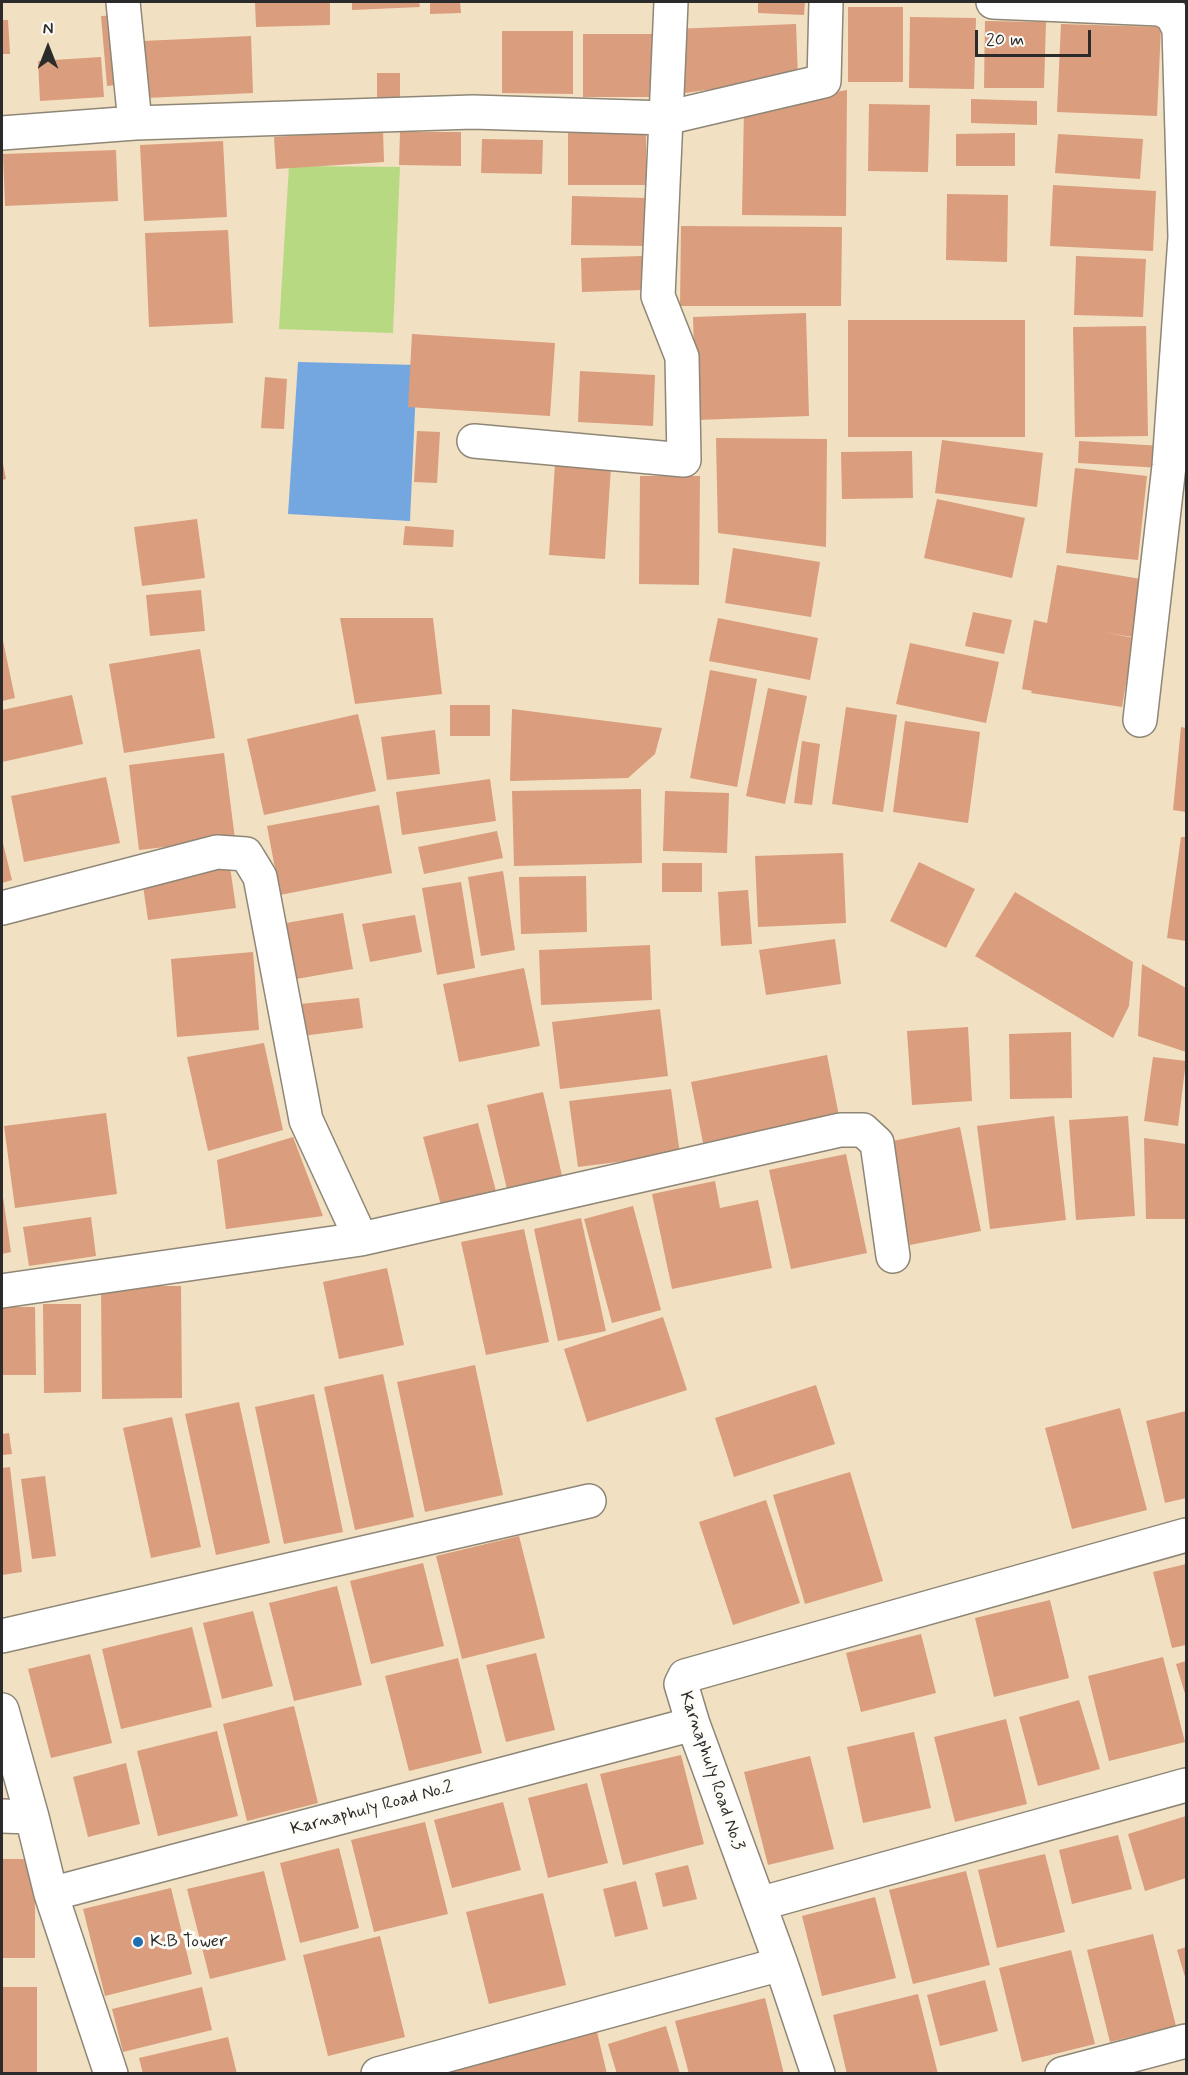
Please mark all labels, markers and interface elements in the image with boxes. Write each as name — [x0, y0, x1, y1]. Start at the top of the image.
north arrow — [18, 18, 78, 78]
scale bar — [978, 18, 1094, 56]
text: N — [43, 19, 53, 40]
text: 20 m — [986, 28, 1024, 52]
street label: Karnaphuly Road No.3 — [674, 1689, 748, 1853]
street label: Karnaphuly Road No.2 — [288, 1777, 456, 1841]
place label: K.B Tower — [150, 1931, 227, 1953]
marker: K.B Tower — [131, 1935, 145, 1949]

